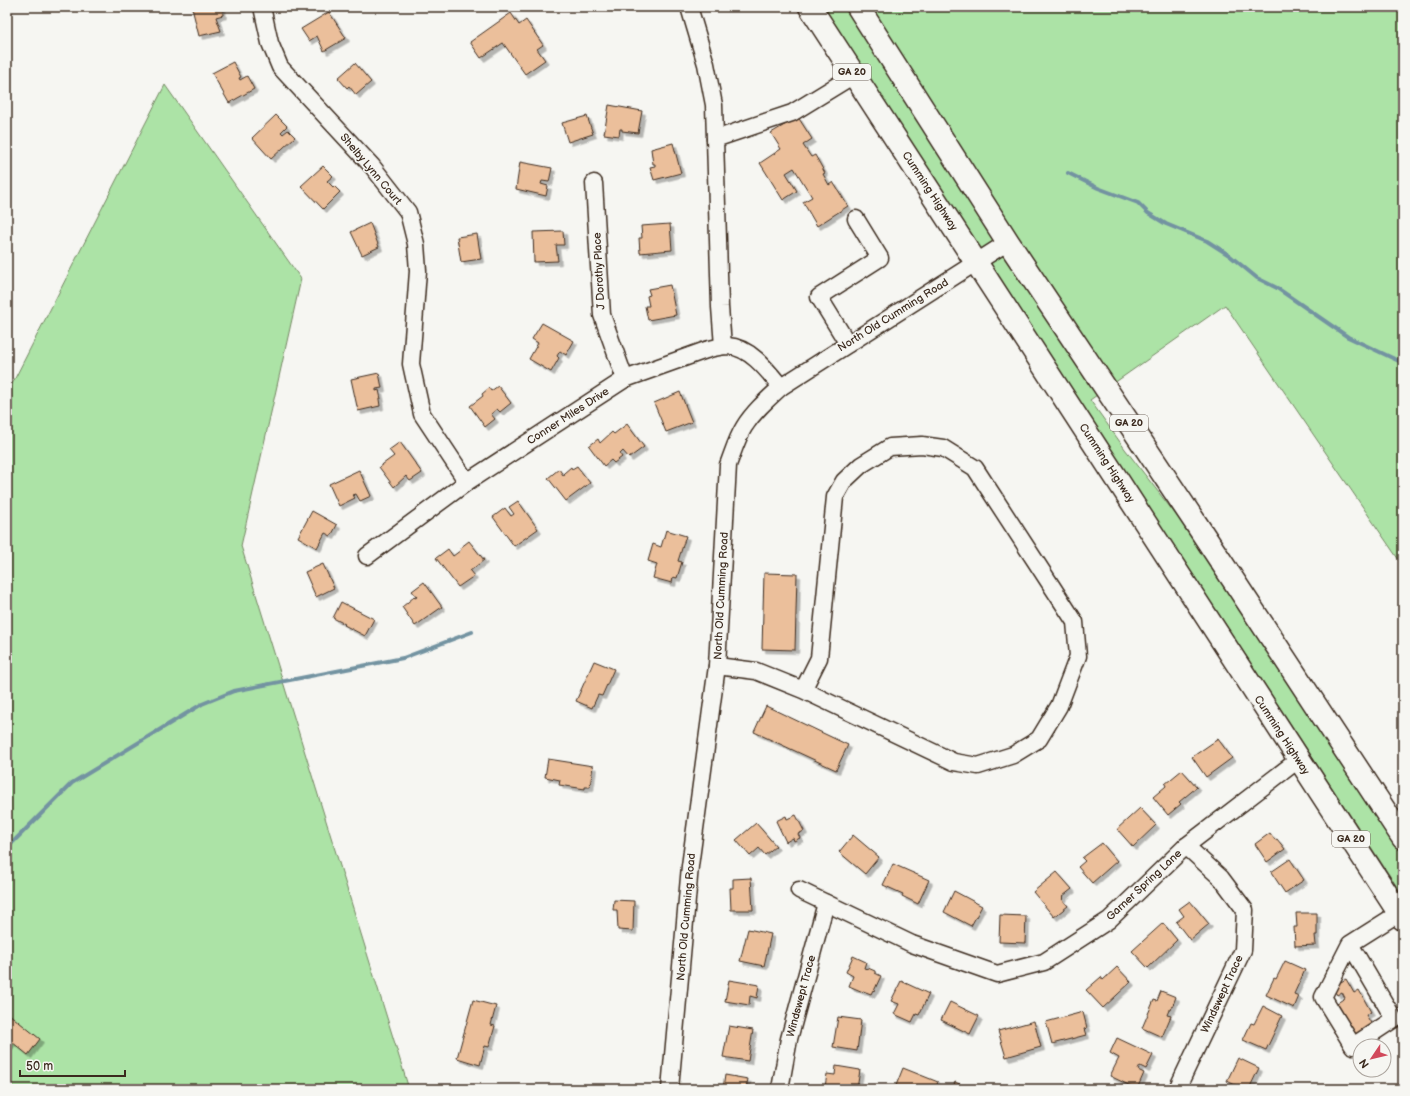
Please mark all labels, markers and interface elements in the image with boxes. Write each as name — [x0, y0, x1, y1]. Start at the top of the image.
road number: GA 20 — [833, 64, 871, 80]
street label: Shelby Lynn Court — [337, 131, 405, 208]
street label: Cumming Highway — [900, 149, 960, 233]
street label: J Dorothy Place — [590, 232, 608, 310]
street label: North Old Cumming Road — [835, 276, 951, 354]
street label: Conner Miles Drive — [525, 384, 612, 447]
road number: GA 20 — [1110, 415, 1148, 431]
street label: Cumming Highway — [1077, 421, 1137, 505]
street label: North Old Cumming Road — [711, 532, 731, 660]
street label: Cumming Highway — [1252, 693, 1312, 777]
road number: GA 20 — [1332, 831, 1370, 847]
street label: Garner Spring Lane — [1104, 847, 1185, 923]
street label: North Old Cumming Road — [674, 853, 698, 981]
street label: Windswept Trace — [784, 953, 818, 1038]
street label: Windswept Trace — [1198, 953, 1246, 1035]
north arrow — [1352, 1038, 1392, 1078]
scale bar — [20, 1052, 125, 1078]
text: N — [1357, 1056, 1372, 1071]
text: 50 m — [26, 1059, 53, 1074]

